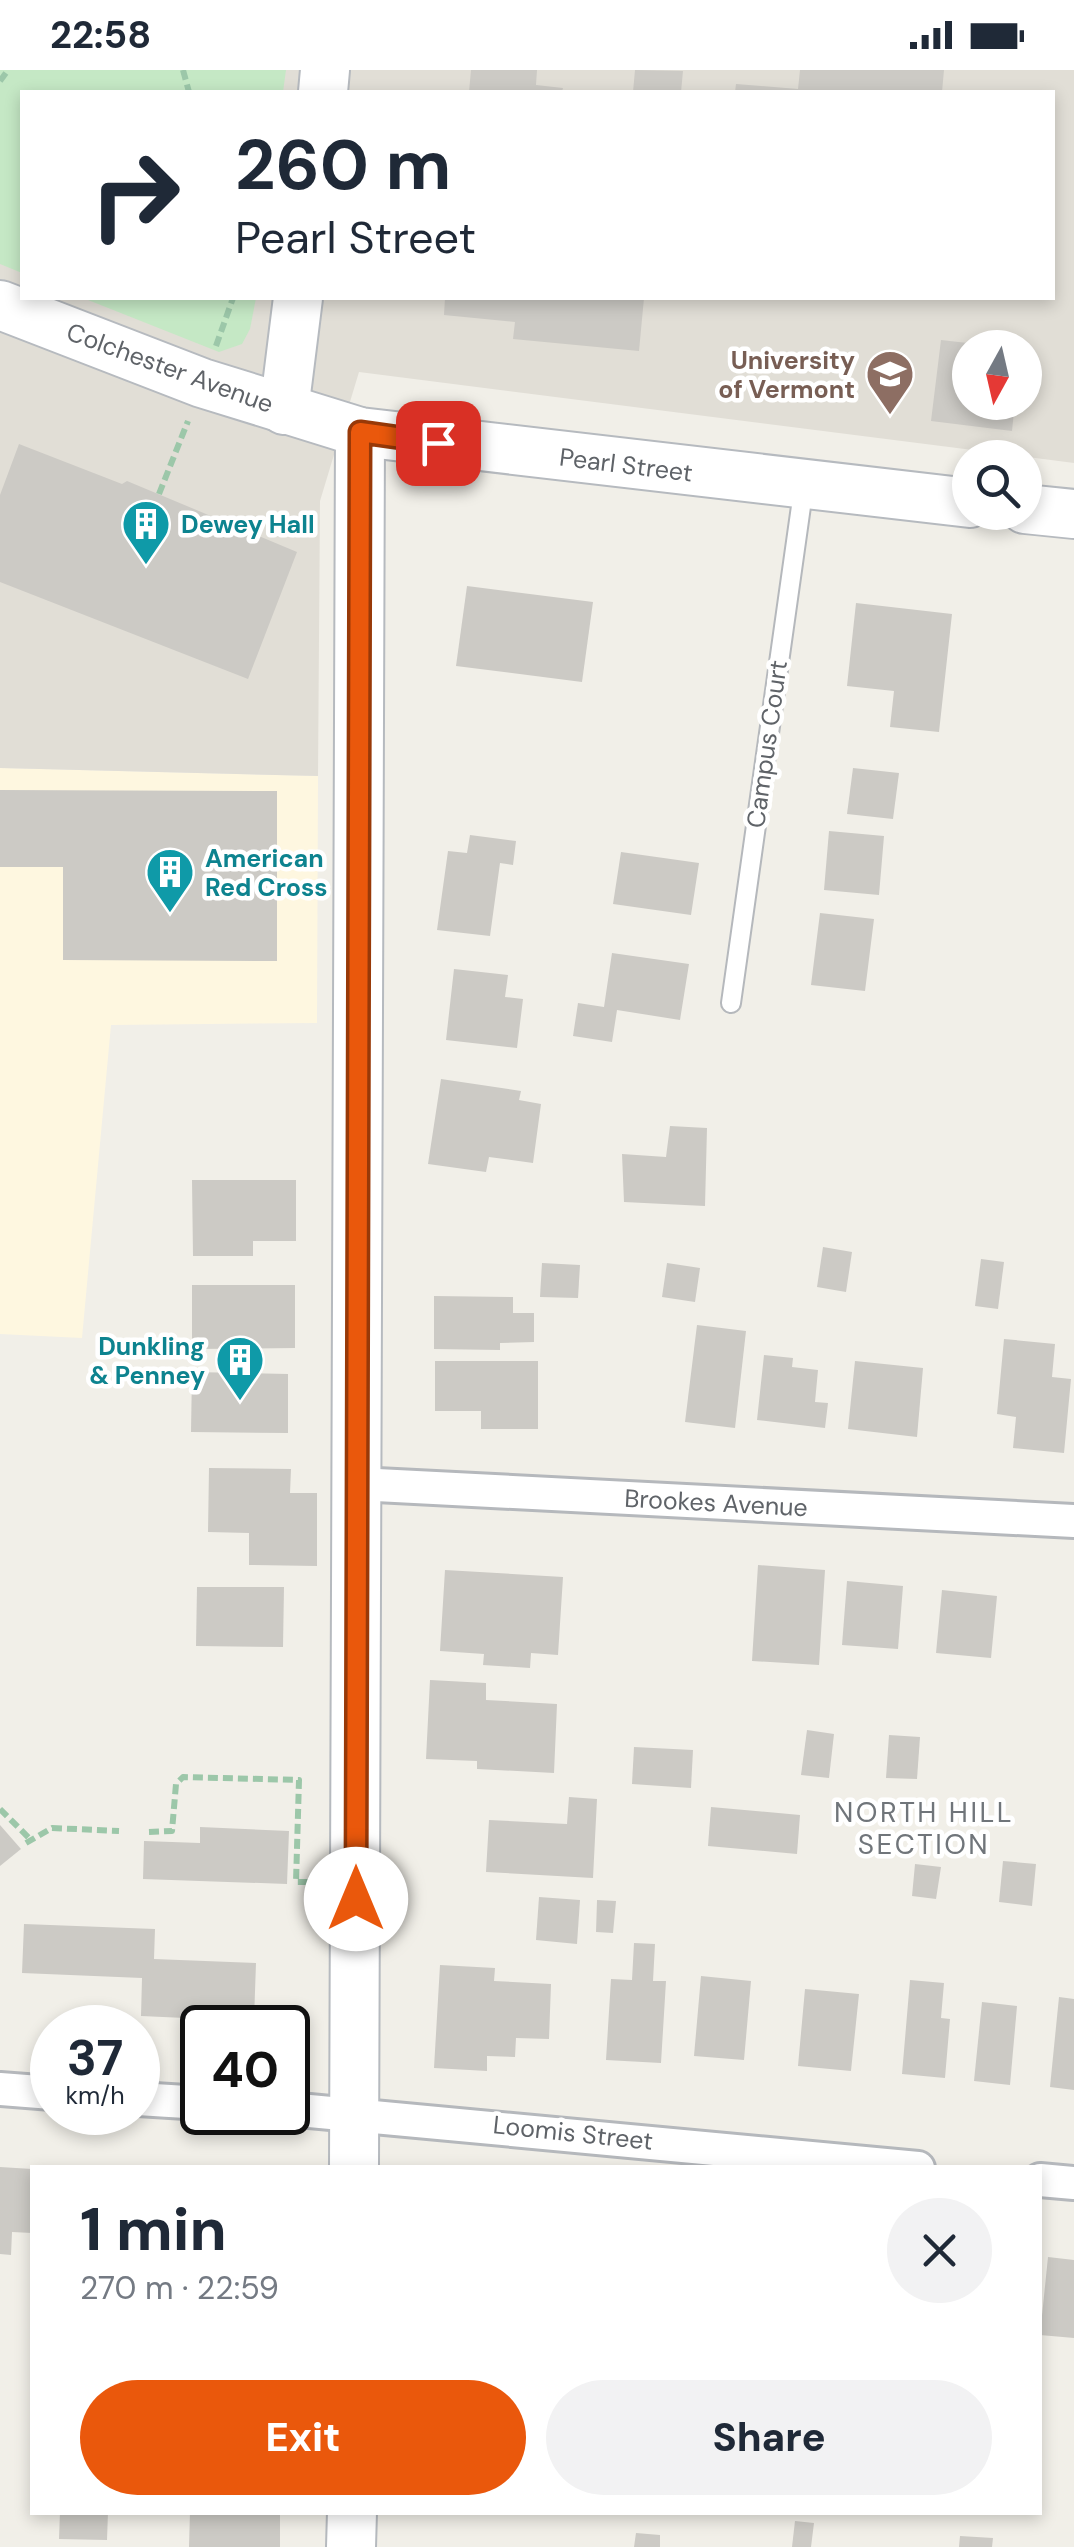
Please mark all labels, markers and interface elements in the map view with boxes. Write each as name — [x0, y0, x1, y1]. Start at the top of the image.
text: 22:58 — [50, 10, 151, 60]
text: 260 m — [235, 120, 451, 211]
icon: right — [70, 130, 200, 260]
text: Pearl Street — [235, 208, 476, 267]
street label: Colchester Avenue — [62, 315, 278, 421]
north arrow — [952, 330, 1042, 420]
map controls — [952, 330, 1042, 530]
place label: University of Vermont — [718, 344, 855, 406]
school or university icon: University of Vermont — [864, 348, 916, 416]
pin — [396, 401, 481, 486]
icon: arrive — [411, 416, 466, 471]
street label: Pearl Street — [558, 440, 694, 490]
button: search — [952, 440, 1042, 530]
building icon: Dewey Hall — [120, 498, 172, 566]
place label: Dewey Hall — [181, 508, 315, 541]
street label: Campus Court — [739, 658, 795, 830]
place label: American Red Cross — [205, 842, 328, 904]
building icon: American Red Cross — [144, 846, 196, 914]
place label: Dunkling & Penney — [89, 1330, 205, 1392]
building icon: Dunkling & Penney — [214, 1334, 266, 1402]
street label: Brookes Avenue — [623, 1482, 809, 1524]
district label: NORTH HILL SECTION — [834, 1794, 1014, 1863]
position arrow — [304, 1847, 408, 1951]
speed limit sign: 40 — [180, 2005, 310, 2135]
text: 37 — [67, 2025, 123, 2091]
text: km/h — [65, 2079, 125, 2112]
street label: Loomis Street — [491, 2108, 655, 2158]
text: 1 min — [80, 2190, 227, 2269]
button: close — [887, 2198, 992, 2303]
text: 270 m · 22:59 — [80, 2267, 279, 2309]
button: Exit — [80, 2380, 526, 2495]
button: Share — [546, 2380, 992, 2495]

